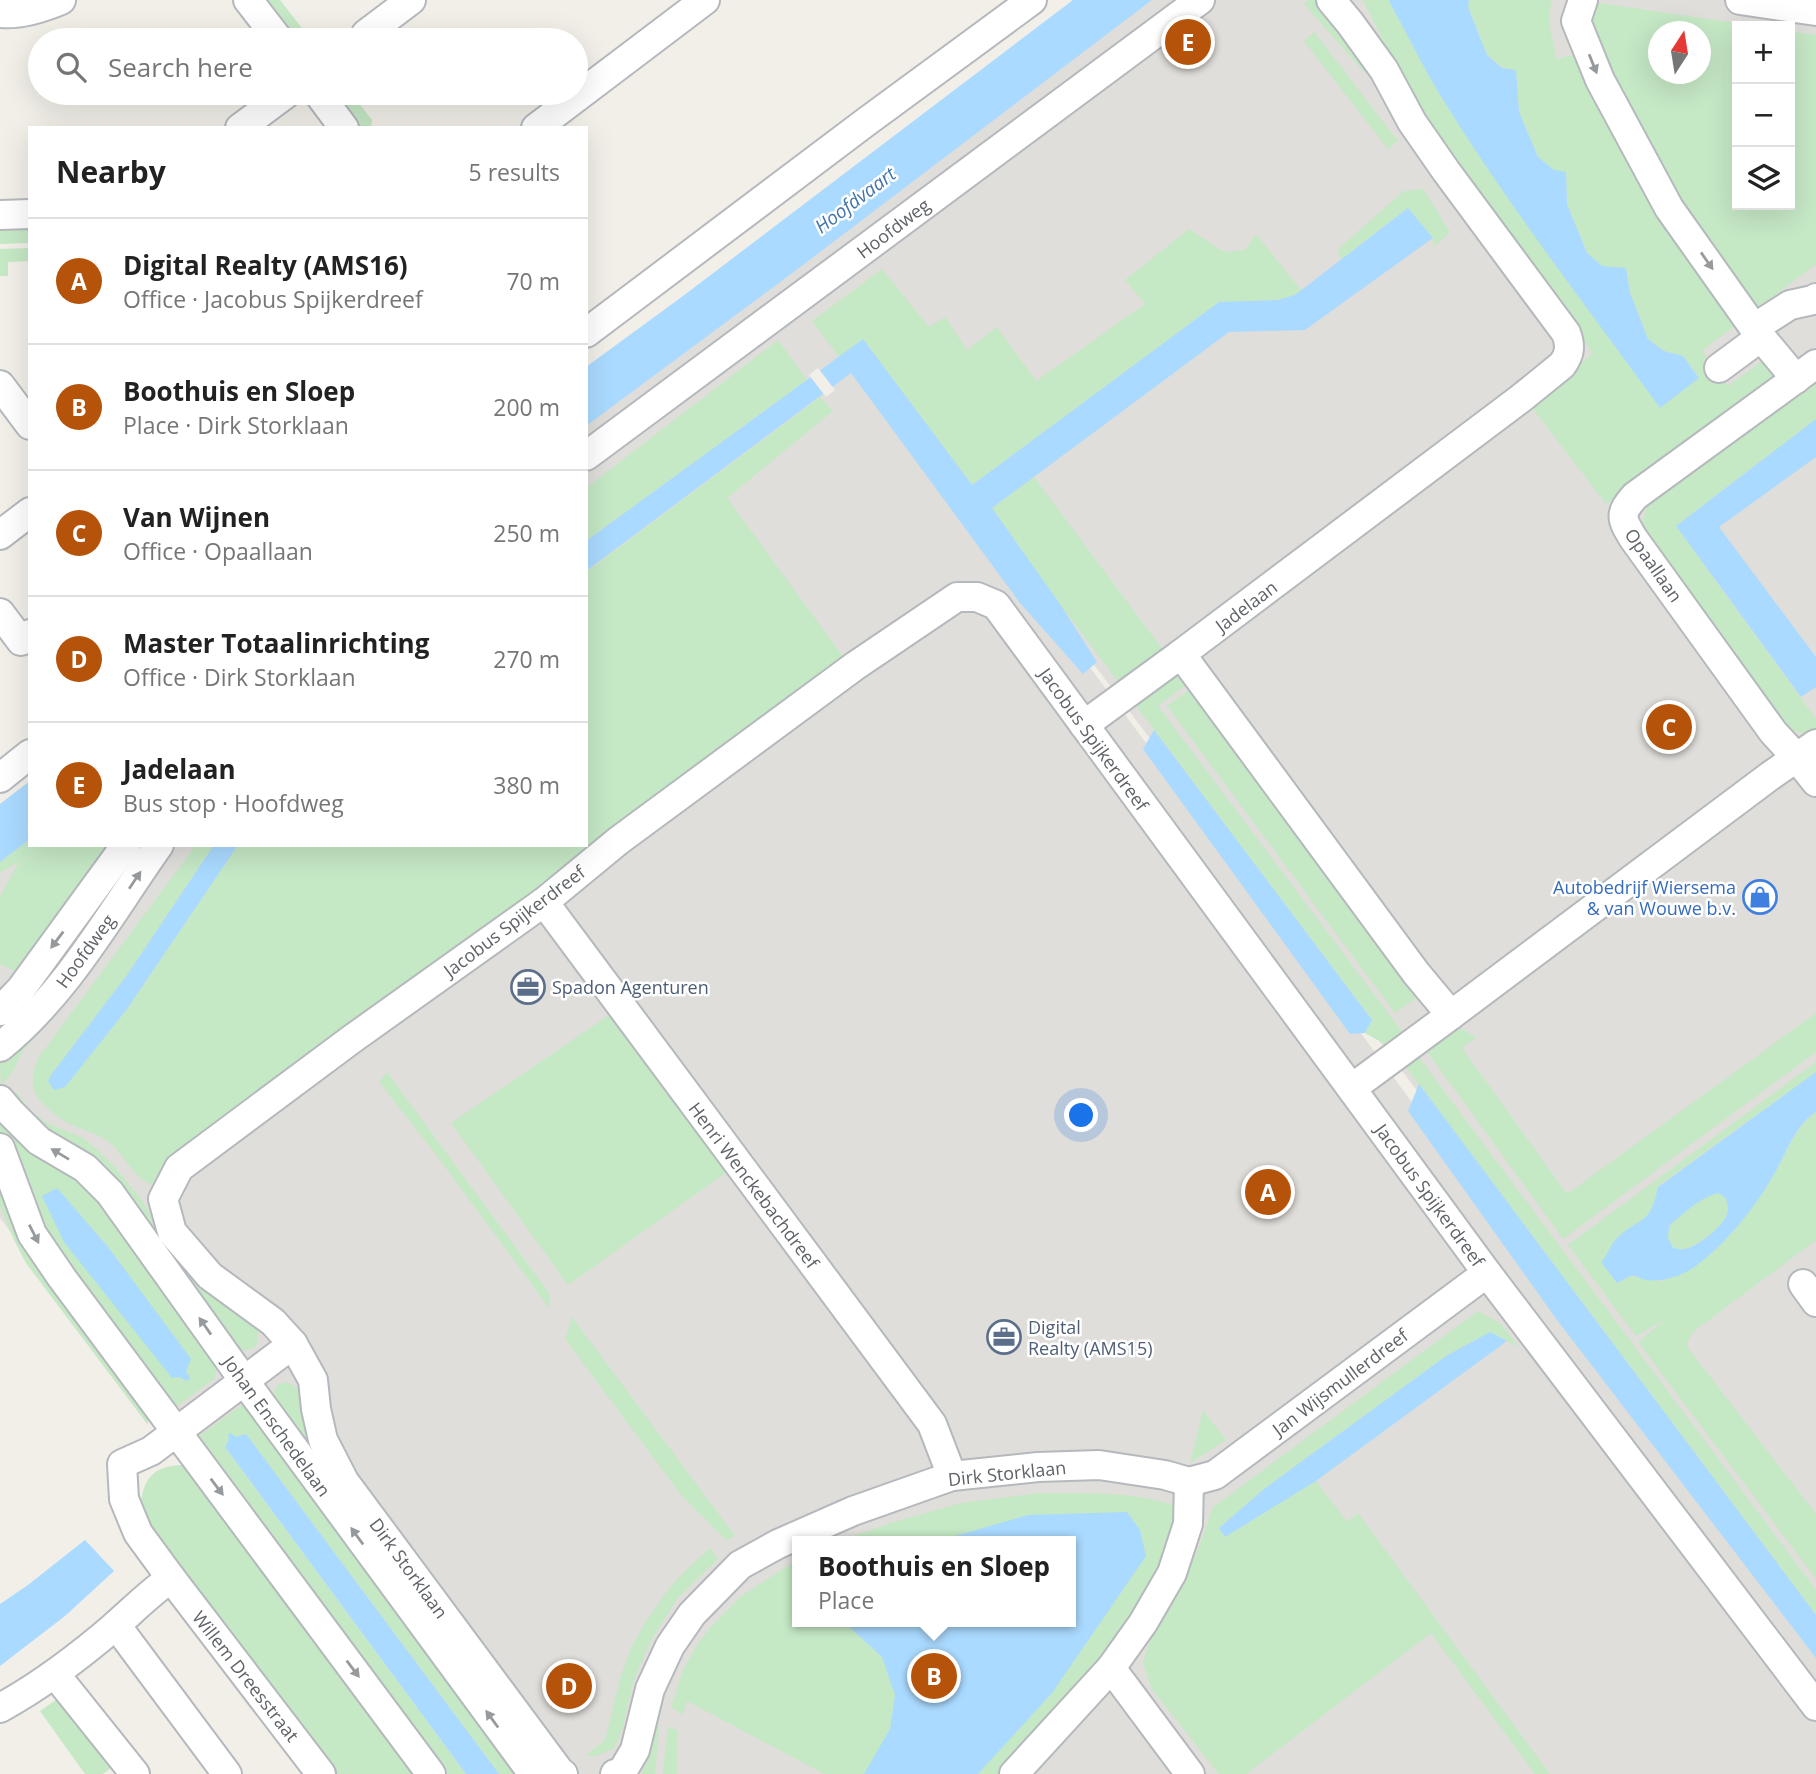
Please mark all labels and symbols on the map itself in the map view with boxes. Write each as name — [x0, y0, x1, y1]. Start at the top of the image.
pin: E — [1165, 16, 1211, 68]
north arrow — [1648, 21, 1711, 84]
one-way arrow — [1588, 54, 1599, 75]
water label: Hoofdvaart — [809, 161, 901, 239]
street label: Hoofdweg — [852, 192, 935, 263]
one-way arrow — [1699, 252, 1713, 270]
street label: Opaallaan — [1620, 523, 1688, 607]
street label: Jadelaan — [1209, 575, 1282, 638]
street label: Jacobus Spijkerdreef — [1033, 661, 1155, 816]
pin: C — [1646, 701, 1692, 753]
street label: Jacobus Spijkerdreef — [437, 859, 590, 983]
one-way arrow — [128, 871, 141, 890]
place label: Autobedrijf Wiersema & van Wouwe b.v. — [1553, 875, 1736, 920]
shop icon: Autobedrijf Wiersema & van Wouwe b.v. — [1741, 878, 1779, 916]
street label: Hoofdweg — [50, 909, 120, 993]
one-way arrow — [51, 931, 65, 949]
office icon: Spadon Agenturen — [509, 968, 547, 1006]
place label: Spadon Agenturen — [552, 975, 709, 999]
street label: Henri Wenckebachdreef — [684, 1097, 825, 1274]
your location — [1064, 1098, 1098, 1132]
street label: Jacobus Spijkerdreef — [1369, 1117, 1491, 1272]
one-way arrow — [51, 1147, 70, 1160]
pin: A — [1245, 1166, 1291, 1218]
one-way arrow — [28, 1224, 39, 1244]
place label: Digital Realty (AMS15) — [1028, 1315, 1153, 1360]
one-way arrow — [198, 1317, 212, 1335]
office icon: Digital Realty (AMS15) — [985, 1318, 1023, 1356]
street label: Jan Wijsmullerdreef — [1266, 1323, 1413, 1442]
street label: Johan Enschedelaan — [217, 1349, 336, 1501]
street label: Dirk Storklaan — [947, 1455, 1067, 1491]
one-way arrow — [209, 1478, 224, 1496]
street label: Dirk Storklaan — [364, 1513, 454, 1623]
one-way arrow — [351, 1527, 365, 1545]
street label: Willem Dreesstraat — [187, 1606, 305, 1746]
pin: B — [911, 1650, 957, 1702]
one-way arrow — [346, 1660, 360, 1679]
pin: D — [546, 1660, 592, 1712]
one-way arrow — [486, 1710, 500, 1728]

